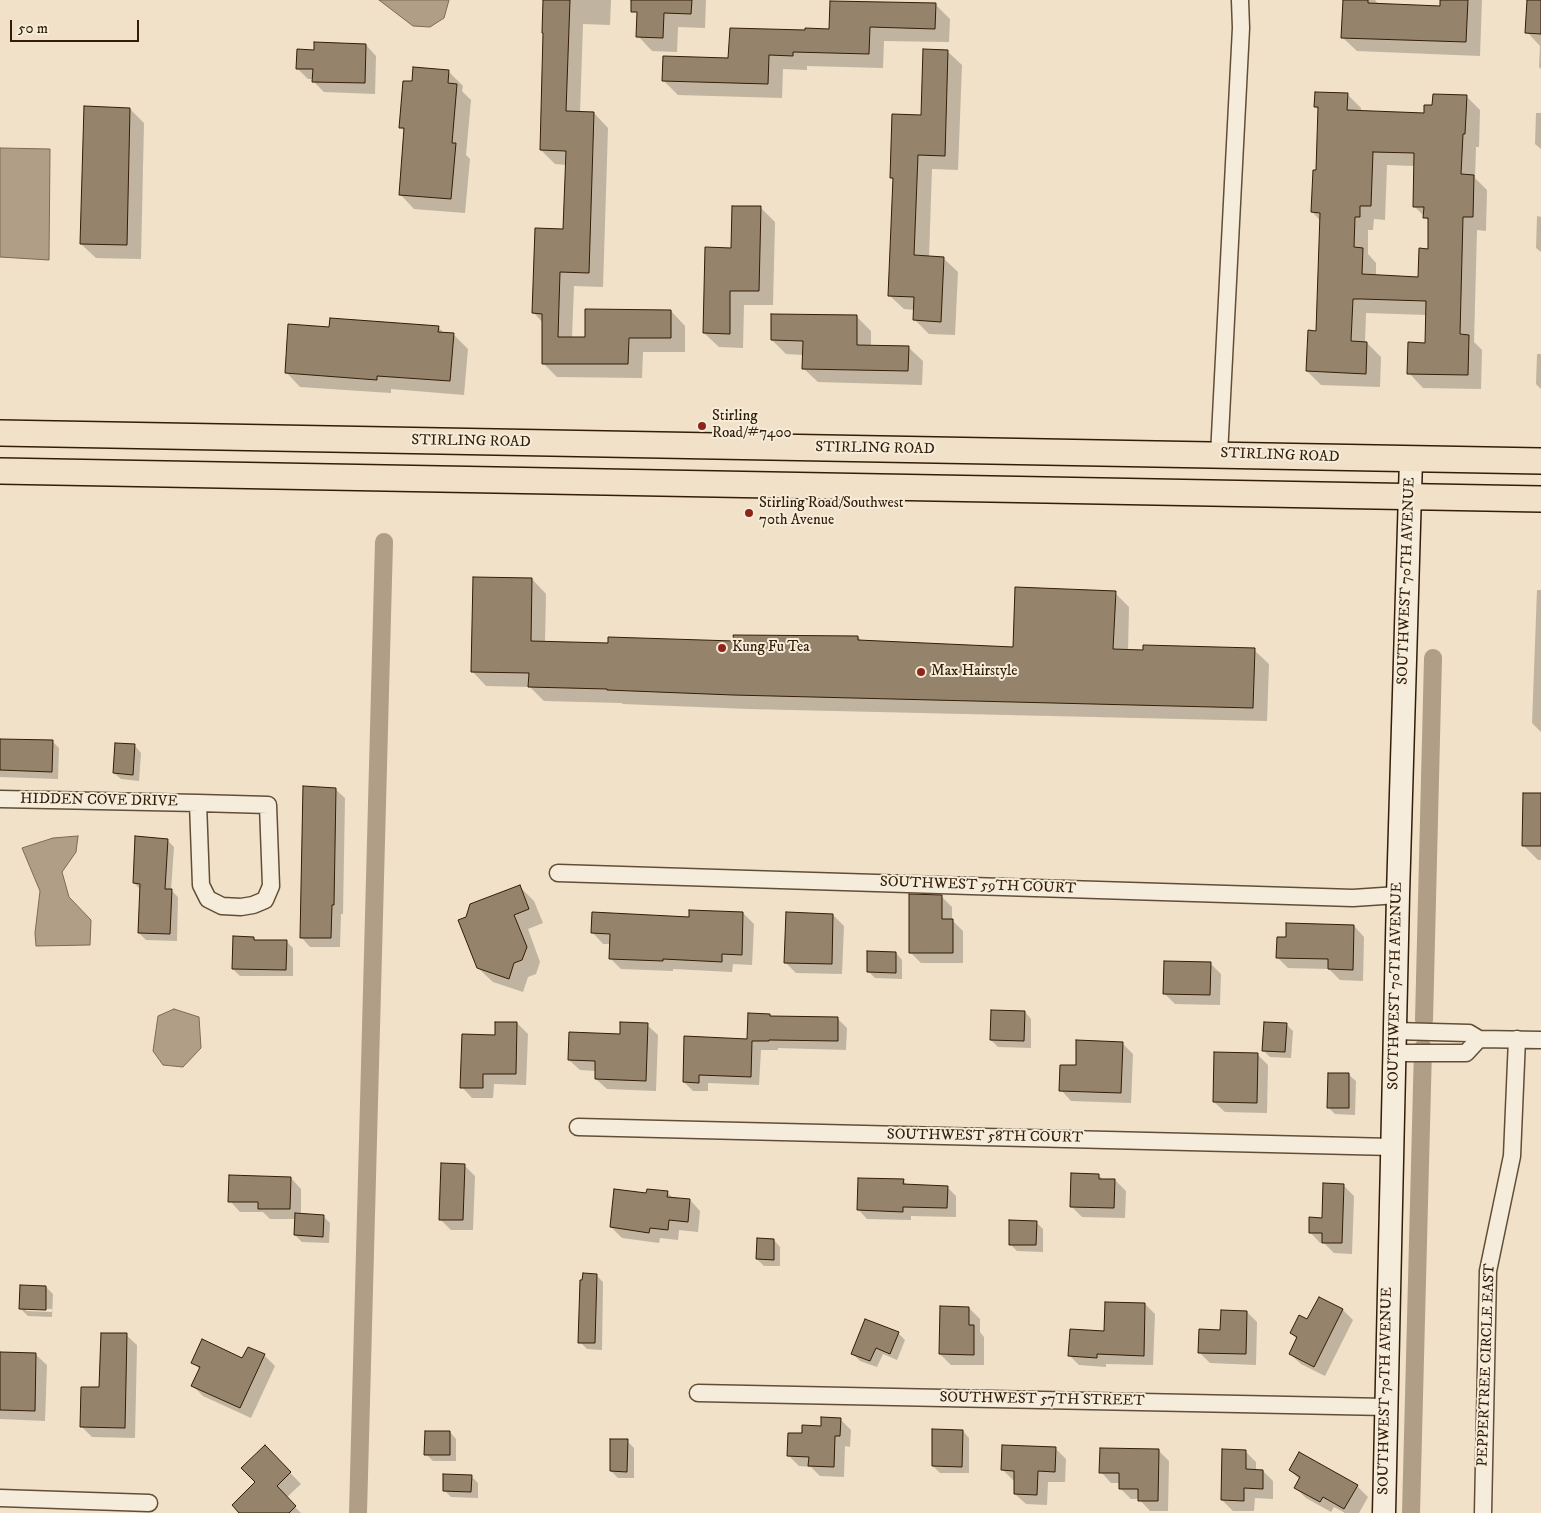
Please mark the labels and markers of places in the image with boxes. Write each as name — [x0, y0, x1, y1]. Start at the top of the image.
place label: Stirling Road/#7400 — [712, 408, 792, 443]
marker: Stirling Road/#7400 — [696, 420, 708, 432]
place label: Stirling Road/Southwest 70th Avenue — [759, 495, 903, 530]
marker: Stirling Road/Southwest 70th Avenue — [743, 507, 755, 519]
place label: Kung Fu Tea — [732, 639, 810, 657]
marker: Kung Fu Tea — [716, 642, 728, 654]
place label: Max Hairstyle — [931, 663, 1017, 681]
marker: Max Hairstyle — [915, 666, 927, 678]

